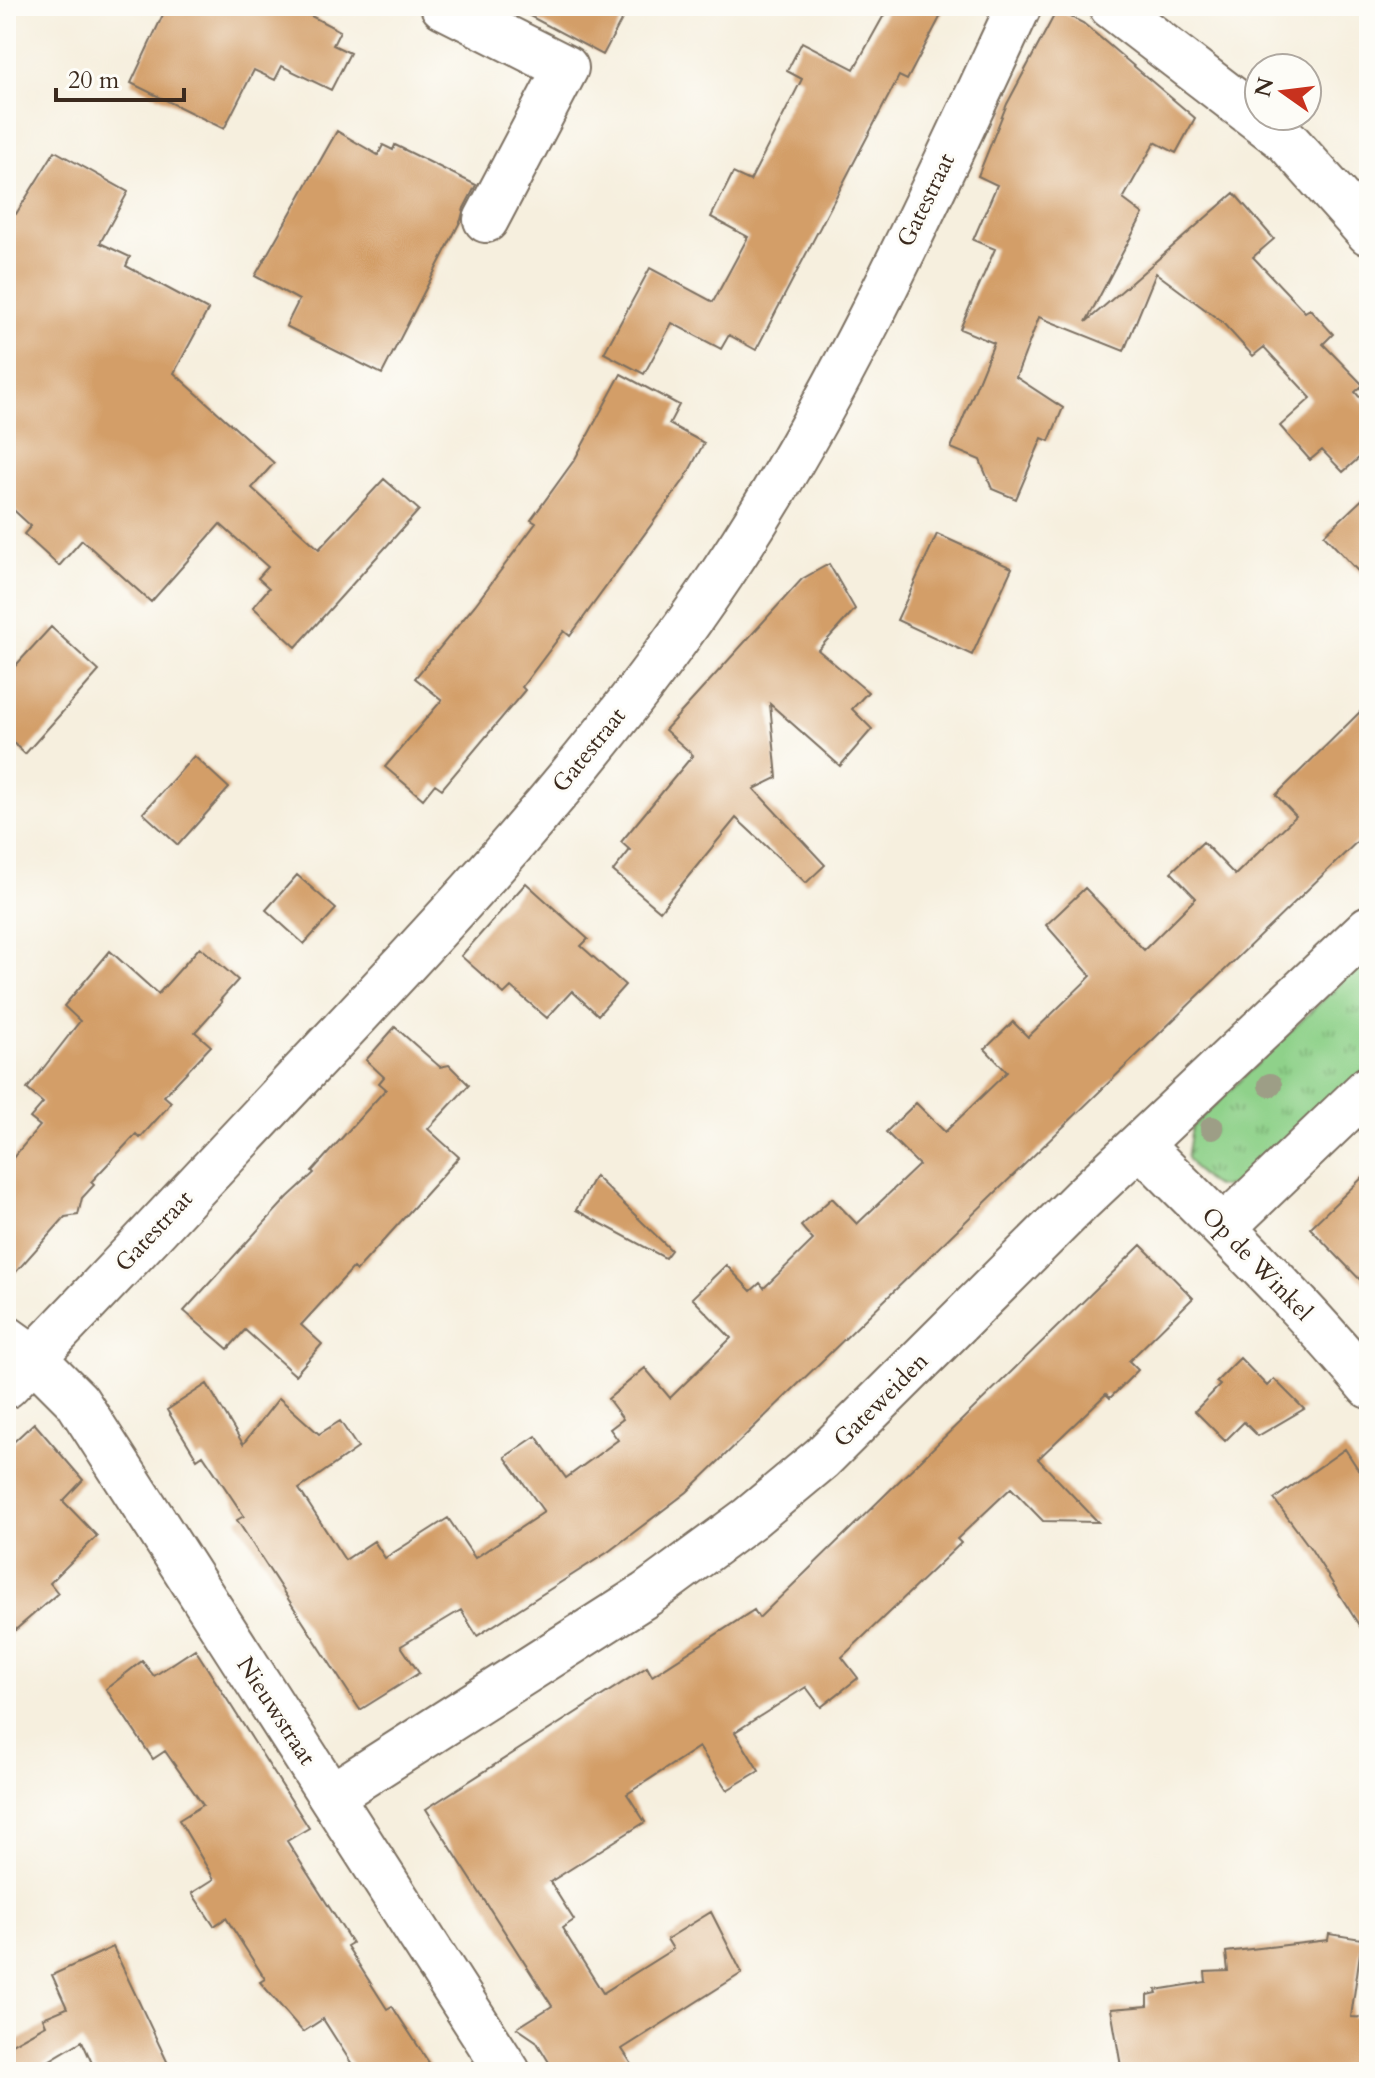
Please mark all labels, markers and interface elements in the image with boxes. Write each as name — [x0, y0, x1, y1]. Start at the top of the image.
scale bar — [56, 52, 184, 102]
north arrow — [1243, 52, 1323, 132]
text: 20 m — [68, 64, 120, 97]
text: N — [1248, 75, 1281, 100]
street label: Gatestraat — [889, 147, 963, 252]
street label: Gatestraat — [545, 700, 634, 799]
street label: Gatestraat — [108, 1183, 201, 1279]
street label: Op de Winkel — [1194, 1200, 1320, 1328]
street label: Gateweiden — [826, 1345, 936, 1455]
street label: Nieuwstraat — [229, 1650, 324, 1772]

